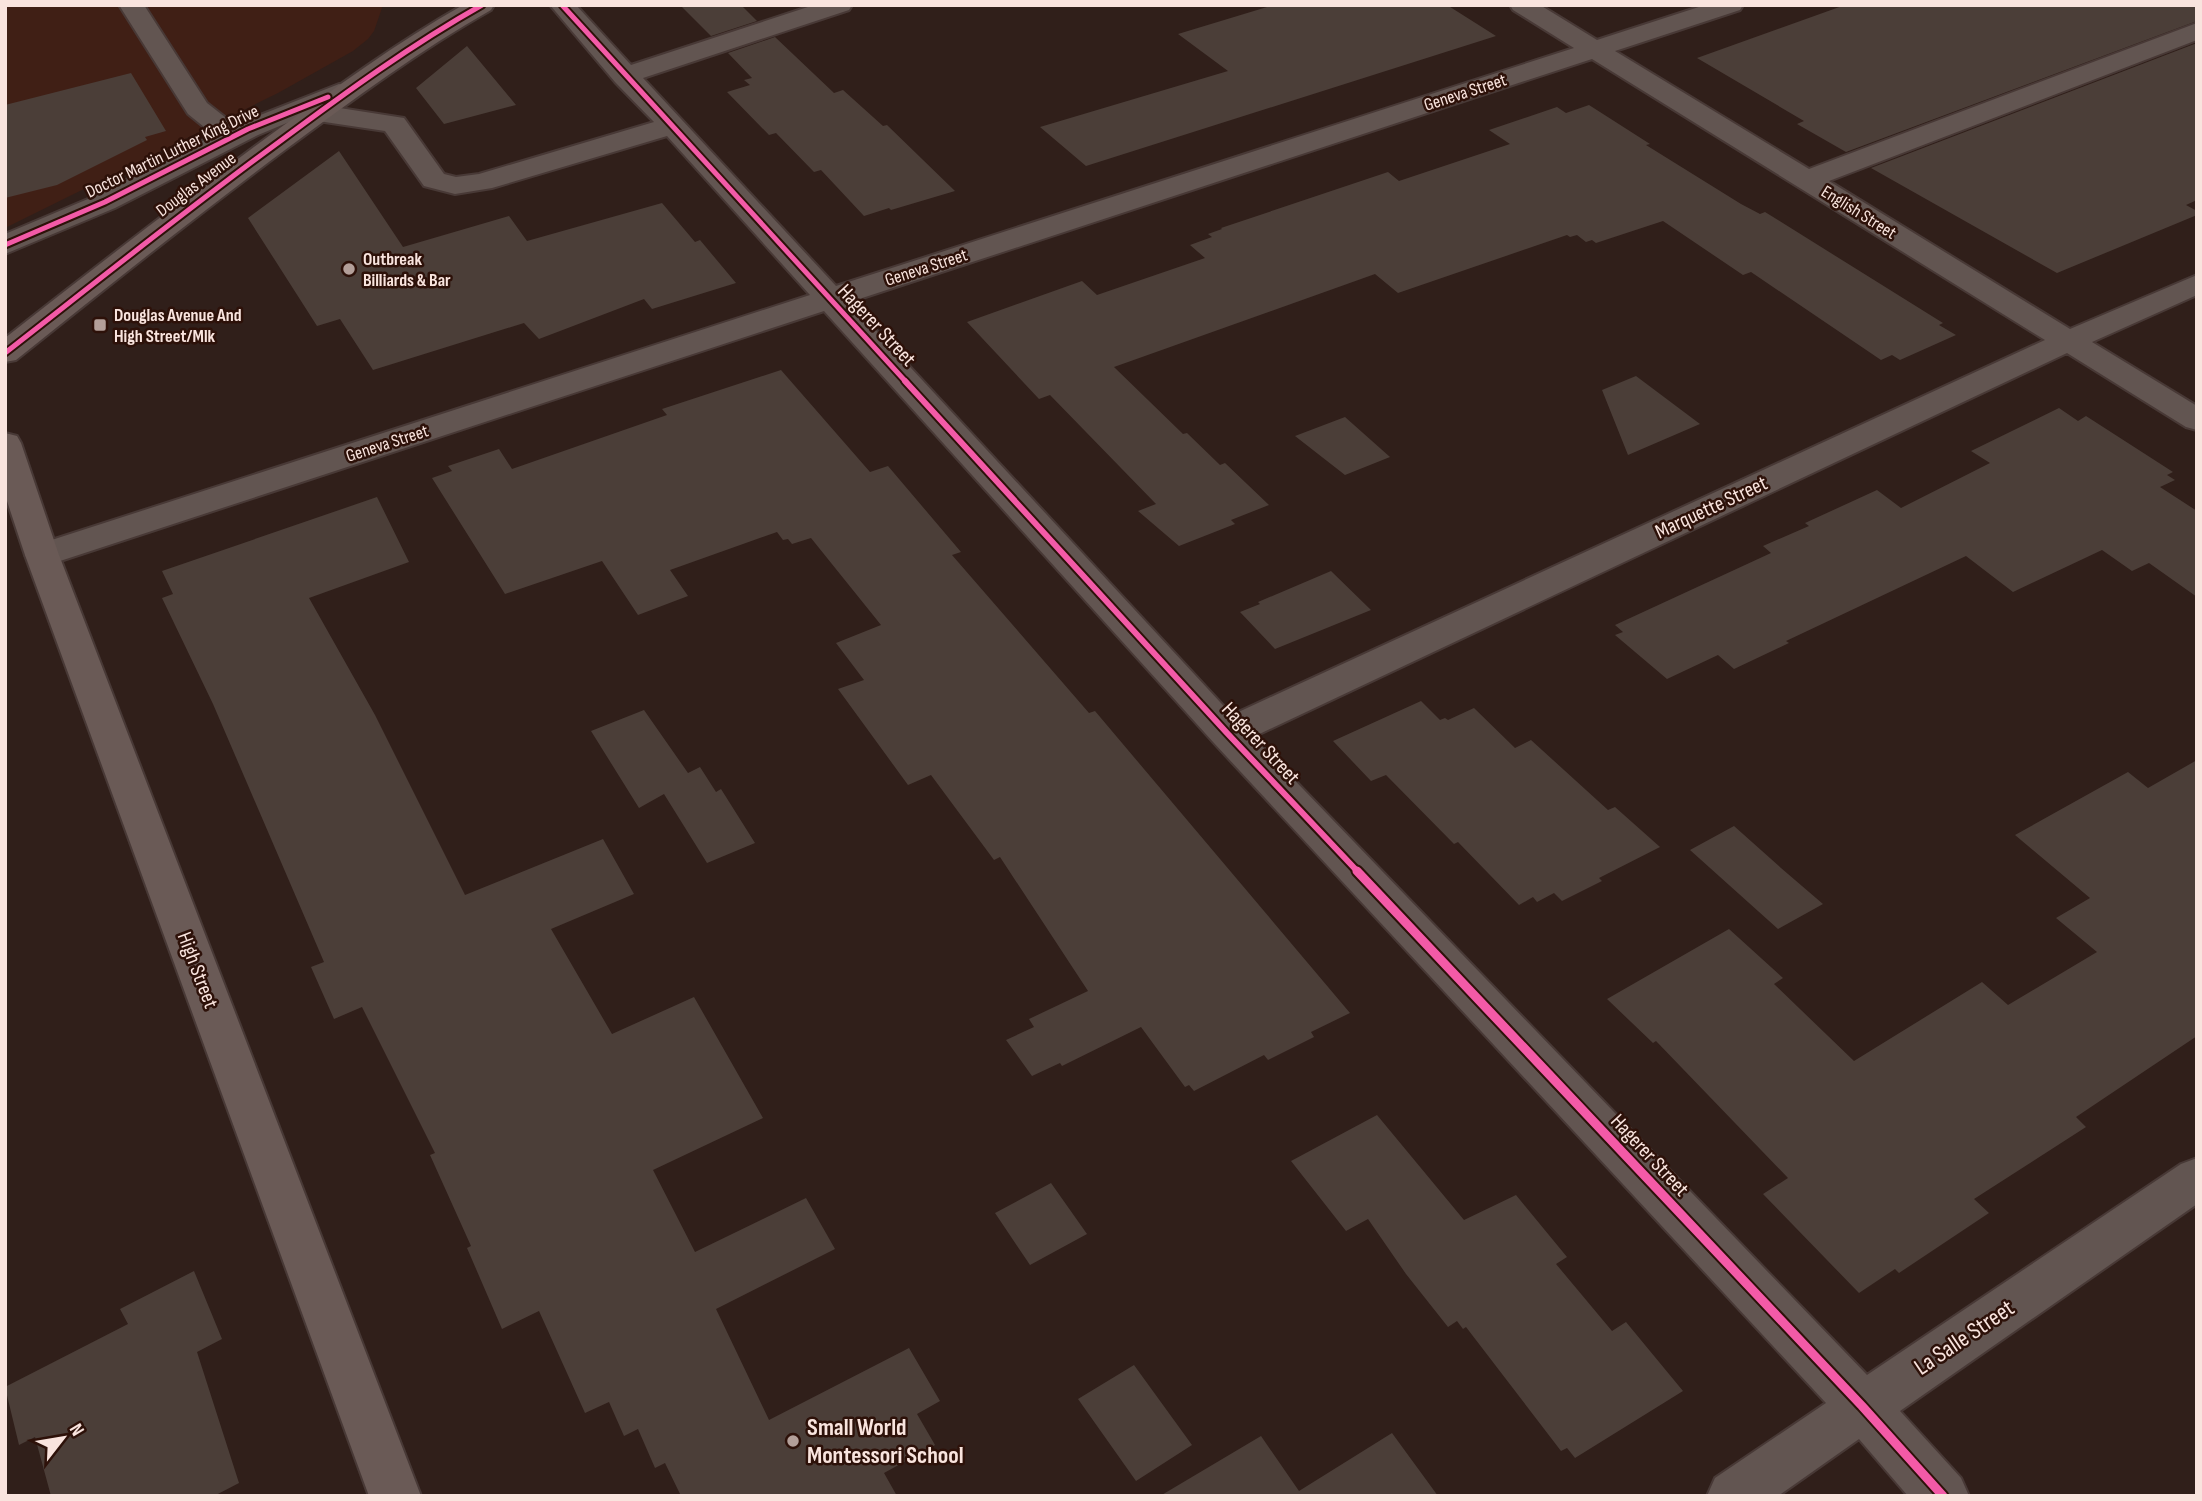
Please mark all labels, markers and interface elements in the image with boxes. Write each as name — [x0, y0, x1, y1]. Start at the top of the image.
street label: Geneva Street — [1421, 69, 1510, 116]
street label: Doctor Martin Luther King Drive — [82, 100, 262, 203]
street label: Douglas Avenue — [152, 148, 240, 221]
street label: English Street — [1817, 181, 1901, 244]
street label: Geneva Street — [882, 244, 971, 291]
place label: Outbreak Billiards & Bar — [363, 249, 451, 291]
marker: Outbreak Billiards & Bar — [341, 261, 357, 277]
street label: Hagerer Street — [832, 279, 921, 372]
place label: Douglas Avenue And High Street/Mlk — [114, 305, 242, 347]
marker: Douglas Avenue And High Street/Mlk — [92, 317, 108, 333]
street label: Geneva Street — [343, 420, 432, 467]
street label: Marquette Street — [1651, 471, 1771, 544]
street label: Hagerer Street — [1216, 697, 1305, 790]
street label: High Street — [172, 929, 223, 1012]
street label: Hagerer Street — [1605, 1109, 1694, 1202]
street label: La Salle Street — [1909, 1293, 2020, 1381]
north arrow — [28, 1403, 98, 1473]
place label: Small World Montessori School — [807, 1413, 964, 1470]
text: N — [64, 1420, 89, 1440]
marker: Small World Montessori School — [785, 1433, 801, 1449]

